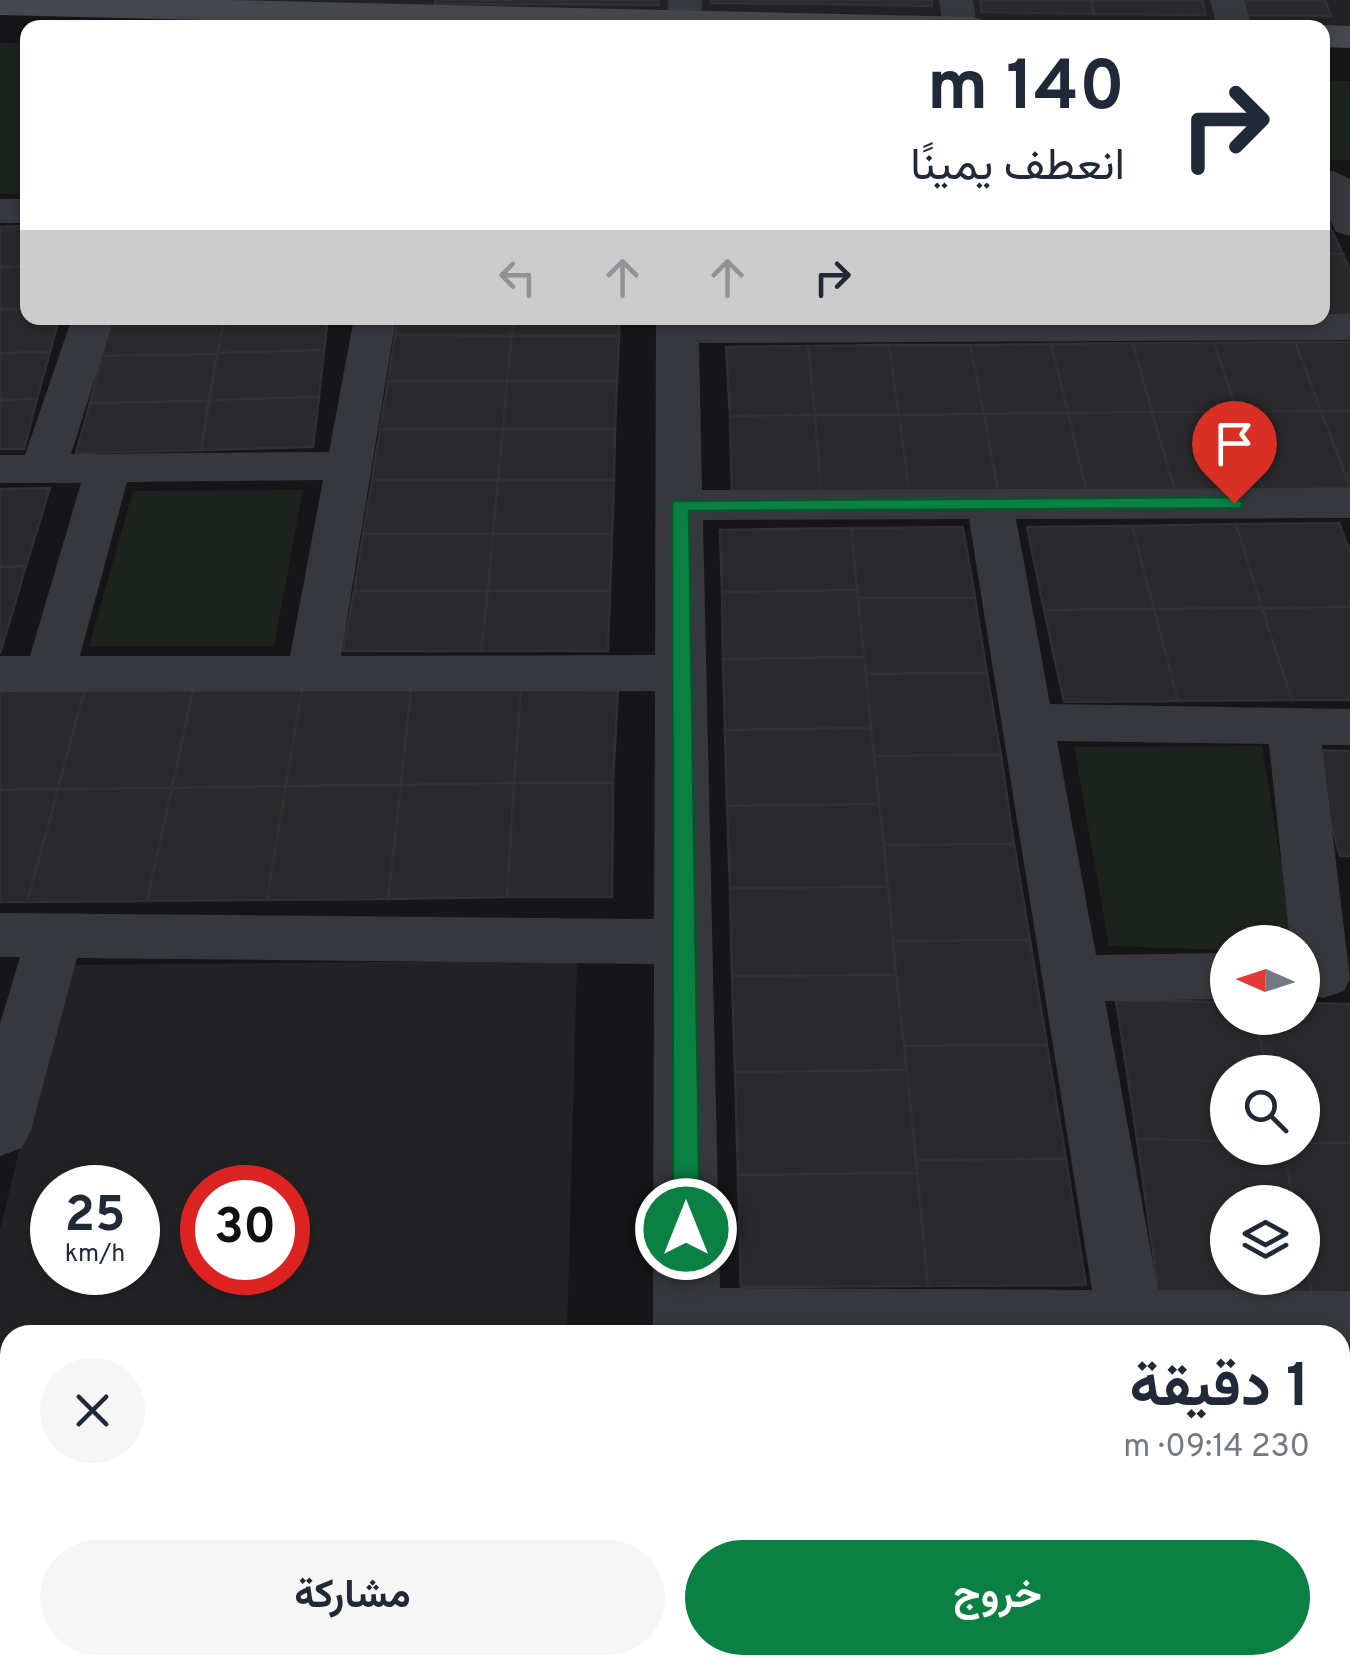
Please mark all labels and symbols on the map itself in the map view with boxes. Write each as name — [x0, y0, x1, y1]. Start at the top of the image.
pin — [1192, 401, 1277, 504]
north arrow — [1210, 925, 1320, 1035]
speed limit sign: 30 — [180, 1165, 310, 1295]
position arrow — [634, 1177, 738, 1281]

